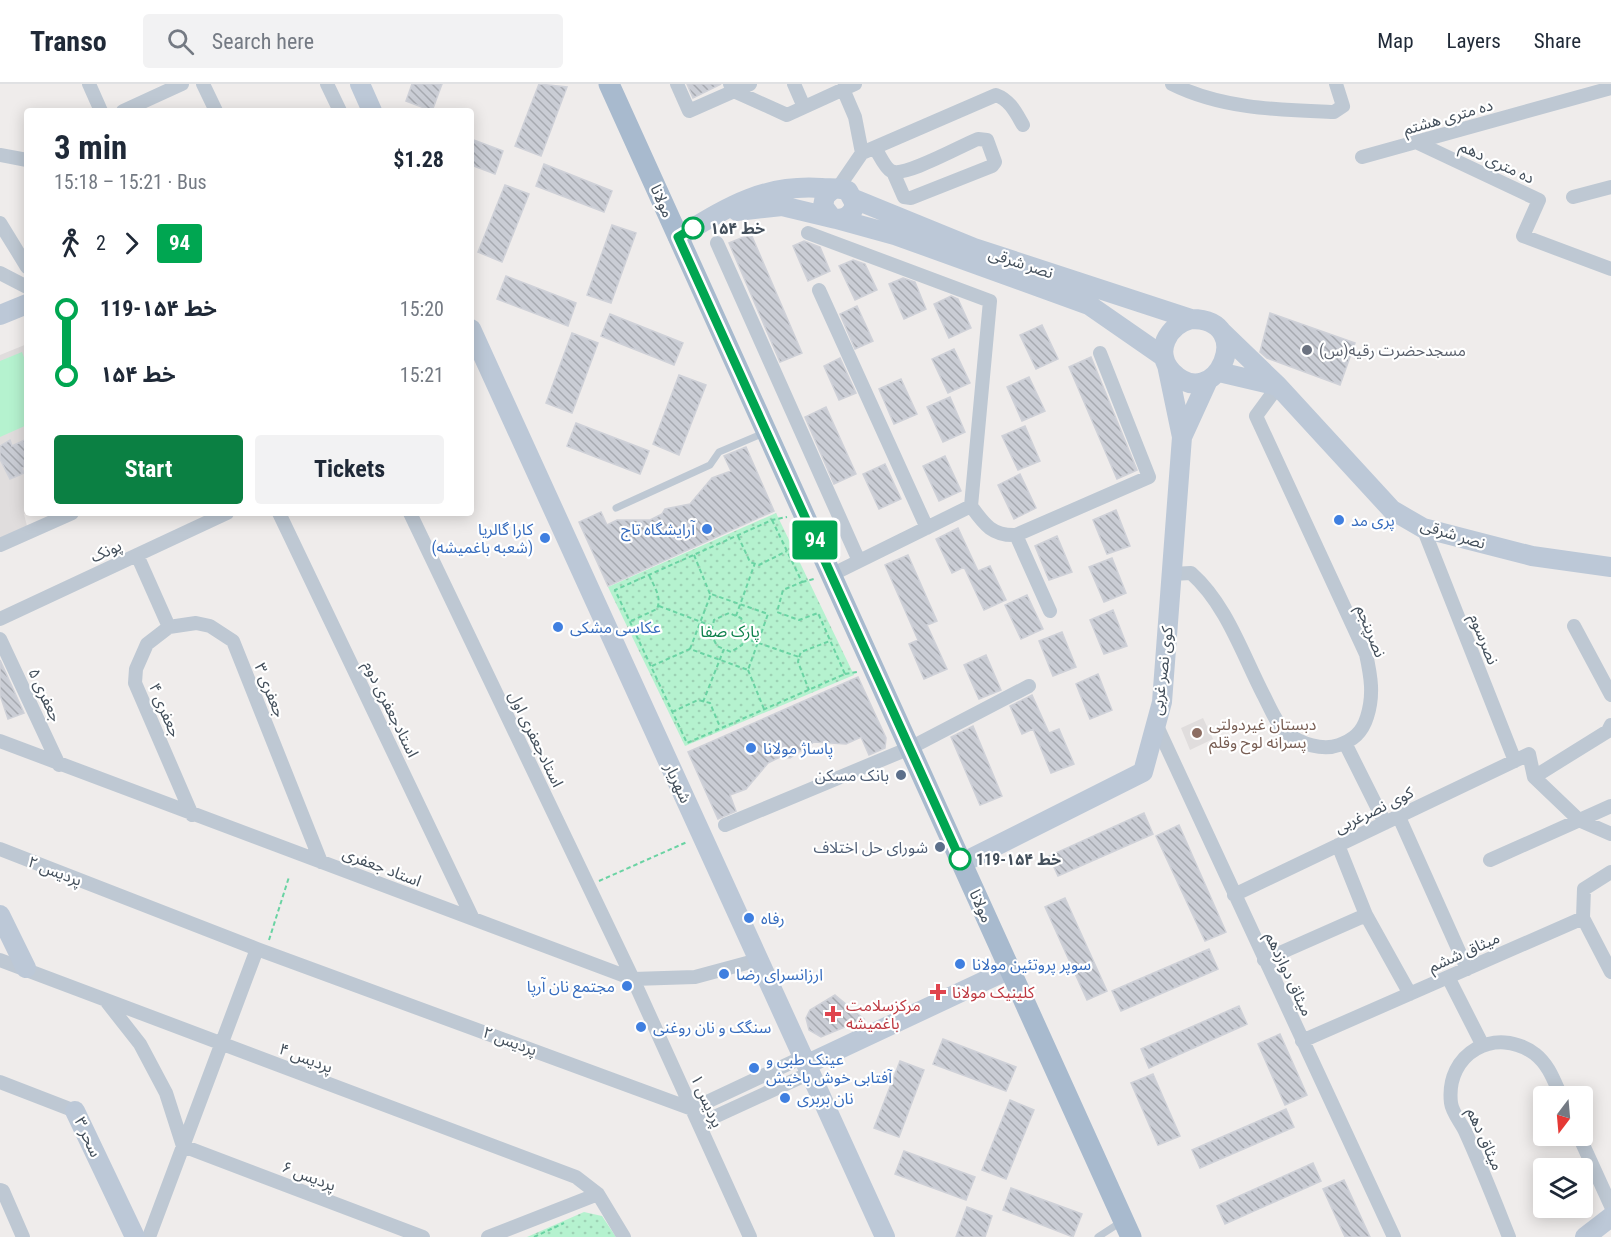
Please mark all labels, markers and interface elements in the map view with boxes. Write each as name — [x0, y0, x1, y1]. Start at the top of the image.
search box — [143, 14, 563, 68]
text: Transo — [30, 25, 107, 58]
icon: search — [164, 25, 197, 58]
text: Search here — [212, 29, 314, 54]
text: Map — [1377, 29, 1414, 53]
text: Layers — [1447, 29, 1501, 53]
text: Share — [1534, 29, 1581, 53]
street label: ده متری هشتم — [1401, 95, 1496, 142]
text: 3 min — [54, 128, 127, 167]
street label: ده متری دهم — [1455, 136, 1537, 190]
text: $1.28 — [393, 147, 444, 172]
text: 15:18 – 15:21 · Bus — [54, 170, 207, 194]
street label: مولانا — [646, 181, 678, 221]
marker: خط ۱۵۴ — [682, 217, 704, 239]
place label: خط ۱۵۴ — [710, 219, 765, 238]
icon: walk — [54, 227, 87, 260]
icon: forward — [115, 227, 148, 260]
text: 2 — [96, 231, 106, 255]
text: 94 — [169, 231, 190, 255]
street label: نصر شرقی — [986, 244, 1056, 282]
text: خط ۱۵۴-119 — [100, 296, 217, 321]
text: 15:20 — [400, 297, 444, 321]
place label: مسجدحضرت رقیه(س) — [1319, 341, 1466, 360]
marker: مسجدحضرت رقیه(س) — [1300, 343, 1314, 357]
text: خط ۱۵۴ — [100, 362, 176, 387]
text: 15:21 — [400, 363, 444, 387]
button: Start — [54, 435, 243, 504]
button: Tickets — [255, 435, 444, 504]
place label: پری مد — [1351, 511, 1395, 531]
marker: پری مد — [1332, 513, 1346, 527]
street label: نصر شرقی — [1418, 515, 1488, 553]
place label: کارا گالریا (شعبه باغمیشه) — [431, 520, 533, 557]
place label: آرایشگاه تاج — [621, 520, 696, 542]
line badge: 94 — [788, 520, 842, 560]
marker: آرایشگاه تاج — [700, 522, 714, 536]
text: 94 — [804, 528, 826, 552]
marker: کارا گالریا (شعبه باغمیشه) — [538, 531, 552, 545]
street label: پونک — [87, 536, 125, 567]
street label: نصرپنجم — [1349, 602, 1390, 661]
street label: نصرسوم — [1462, 611, 1503, 668]
place label: عکاسی مشکی — [570, 618, 661, 637]
marker: عکاسی مشکی — [551, 620, 565, 634]
park label: پارک صفا — [700, 622, 760, 642]
street label: کوی نصر غربی — [1147, 625, 1177, 717]
street label: استادجعفری دوم — [357, 658, 423, 762]
street label: جعفری ۳ — [251, 660, 289, 720]
street label: جعفری ۵ — [24, 665, 66, 725]
street label: جعفری ۴ — [145, 680, 185, 740]
street label: استادجعفری اول — [504, 688, 567, 791]
place label: دبستان غیردولتی پسرانه لوح وقلم — [1209, 715, 1316, 755]
marker: دبستان غیردولتی پسرانه لوح وقلم — [1190, 726, 1204, 740]
place label: پاساژ مولانا — [763, 739, 833, 759]
marker: پاساژ مولانا — [744, 741, 758, 755]
street label: شهریار — [660, 759, 695, 806]
place label: بانک مسکن — [815, 766, 889, 785]
marker: بانک مسکن — [894, 768, 908, 782]
street label: کوی نصرغربی — [1331, 783, 1417, 837]
place label: شورای حل اختلاف — [814, 838, 928, 857]
marker: شورای حل اختلاف — [933, 840, 947, 854]
street label: استاد جعفری — [340, 843, 424, 891]
marker: خط ۱۵۴-119 — [949, 848, 971, 870]
place label: خط ۱۵۴-119 — [976, 850, 1061, 869]
street label: پردیس ۲ — [25, 852, 85, 891]
street label: مولانا — [965, 886, 997, 926]
place label: رفاه — [761, 909, 785, 928]
marker: رفاه — [742, 911, 756, 925]
street label: میثاق ششم — [1425, 928, 1504, 979]
street label: میثاق دوازدهم — [1258, 929, 1317, 1020]
place label: سوپر پروتئین مولانا — [972, 955, 1091, 975]
marker: سوپر پروتئین مولانا — [953, 957, 967, 971]
place label: ارزانسرای رضا — [736, 965, 823, 984]
marker: ارزانسرای رضا — [717, 967, 731, 981]
place label: مجتمع نان آرپا — [527, 977, 615, 999]
marker: مجتمع نان آرپا — [620, 979, 634, 993]
marker: کلینیک مولانا — [929, 983, 947, 1001]
place label: کلینیک مولانا — [952, 983, 1035, 1002]
place label: مرکزسلامت باغمیشه — [846, 996, 921, 1033]
marker: مرکزسلامت باغمیشه — [824, 1005, 842, 1023]
place label: سنگک و نان روغنی — [653, 1018, 771, 1037]
marker: سنگک و نان روغنی — [634, 1020, 648, 1034]
street label: پردیس ۲ — [480, 1022, 540, 1061]
street label: پردیس ۴ — [276, 1039, 336, 1078]
place label: عینک طبی و آفتابی خوش باخیش — [766, 1050, 893, 1087]
marker: عینک طبی و آفتابی خوش باخیش — [747, 1061, 761, 1075]
street label: پردیس ۱ — [686, 1071, 727, 1131]
north arrow — [1533, 1086, 1593, 1146]
map controls — [1533, 1086, 1593, 1218]
place label: نان بربری — [797, 1089, 854, 1108]
marker: نان بربری — [778, 1091, 792, 1105]
street label: میثاق دهم — [1460, 1105, 1507, 1175]
street label: سحر ۳ — [71, 1114, 105, 1160]
street label: پردیس ۶ — [279, 1157, 339, 1196]
button: layers — [1533, 1158, 1593, 1218]

